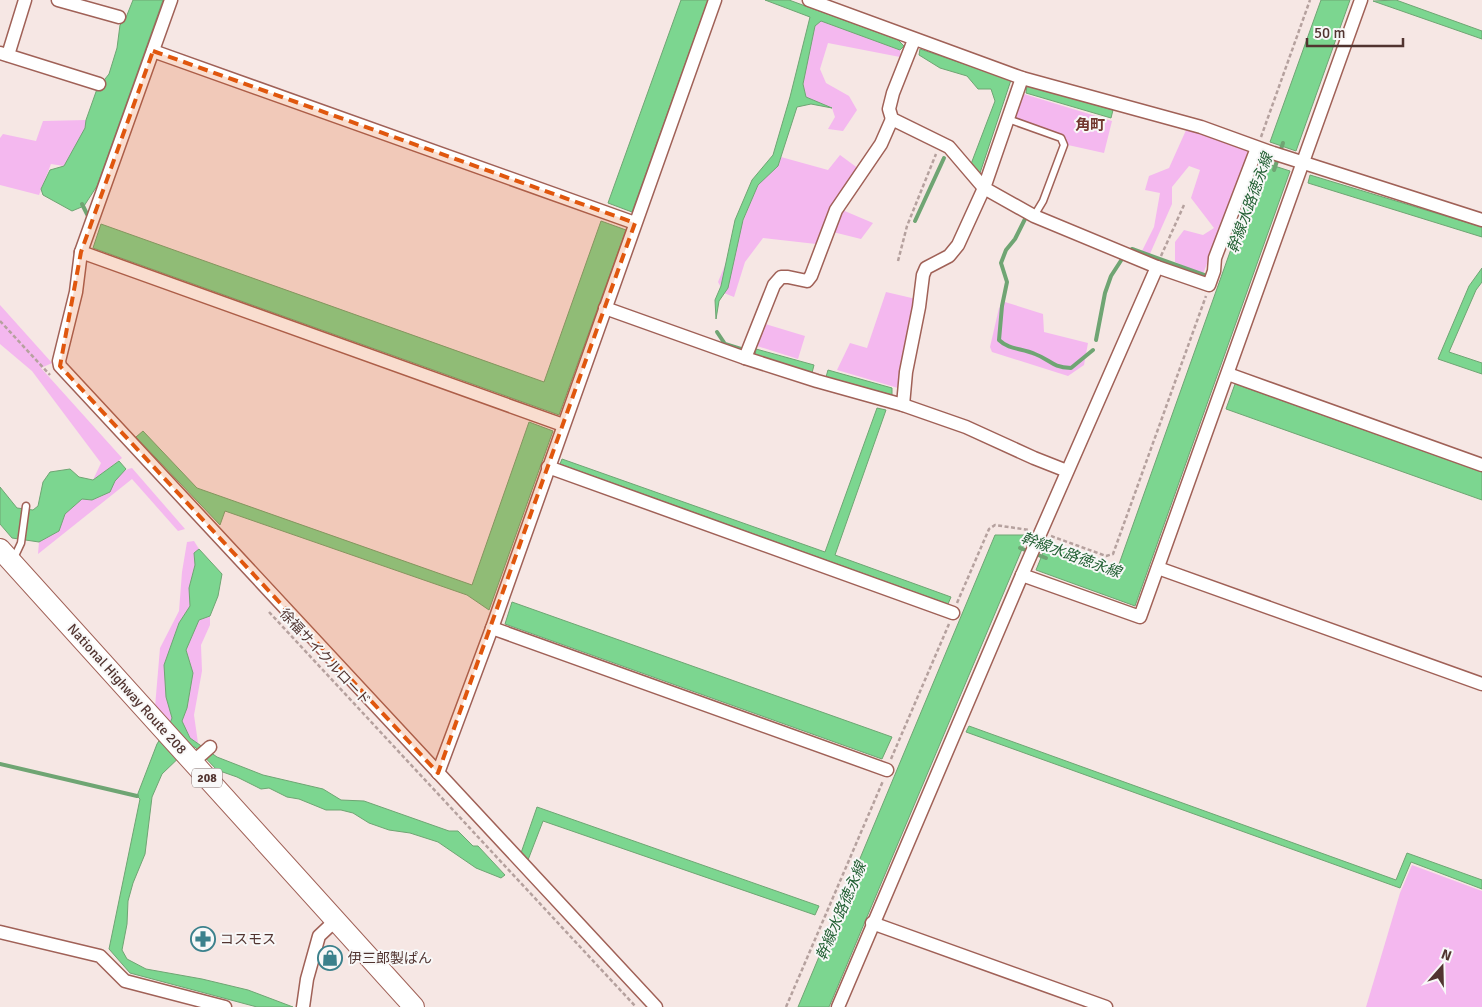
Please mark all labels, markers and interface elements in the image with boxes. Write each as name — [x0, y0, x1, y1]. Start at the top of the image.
scale bar — [1307, 15, 1403, 47]
text: 50 m — [1314, 24, 1345, 42]
district label: 角町 — [1075, 116, 1105, 134]
water label: 幹線水路徳永線 — [1224, 149, 1277, 255]
water label: 幹線水路徳永線 — [1019, 529, 1125, 582]
street label: 徐福サイクルロード — [276, 605, 374, 709]
street label: National Highway Route 208 — [64, 620, 190, 758]
road number: 208 — [192, 768, 222, 788]
water label: 幹線水路徳永線 — [812, 857, 871, 963]
pharmacy icon: コスモス — [190, 926, 216, 952]
place label: コスモス — [220, 931, 276, 948]
north arrow — [1417, 942, 1467, 992]
shop icon: 伊三郎製ぱん — [317, 945, 343, 971]
text: N — [1439, 946, 1454, 965]
place label: 伊三郎製ぱん — [348, 950, 432, 967]

